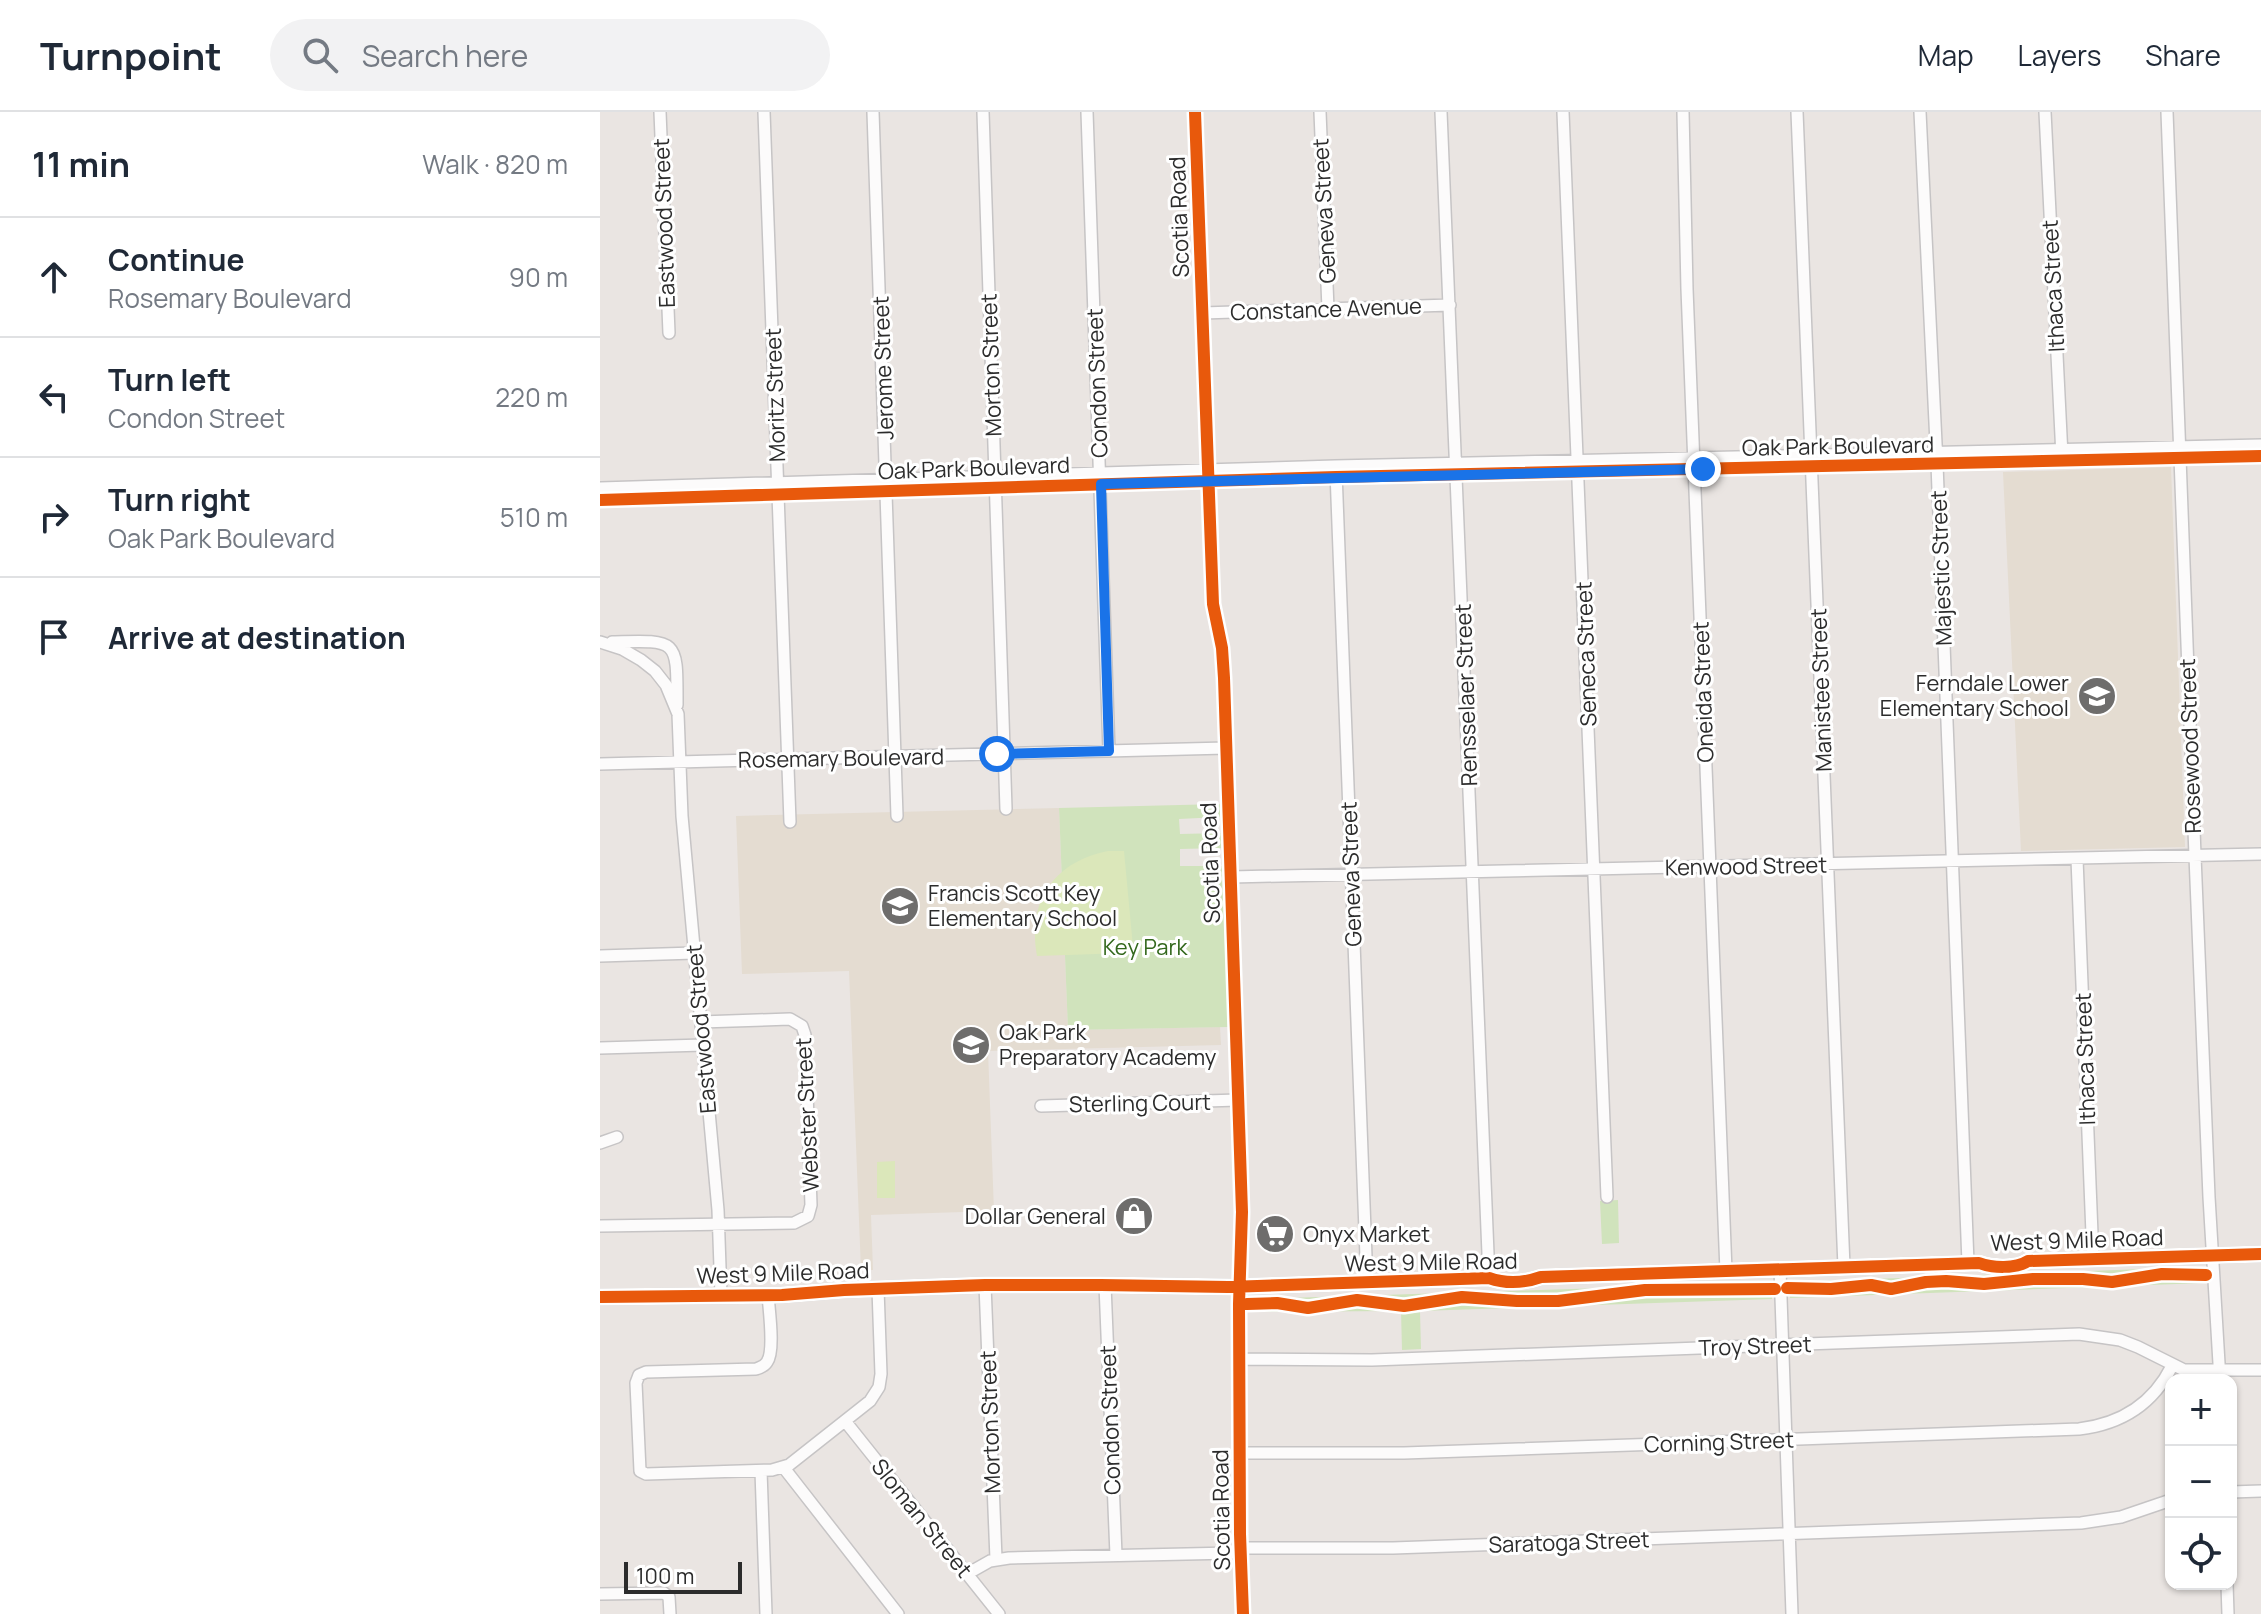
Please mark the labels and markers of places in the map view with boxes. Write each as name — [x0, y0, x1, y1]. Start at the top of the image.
place label: Ferndale Lower Elementary School — [1880, 668, 2069, 723]
school or university icon: Ferndale Lower Elementary School — [2076, 675, 2118, 717]
place label: Francis Scott Key Elementary School — [928, 878, 1117, 933]
school or university icon: Francis Scott Key Elementary School — [879, 885, 921, 927]
place label: Oak Park Preparatory Academy — [999, 1017, 1217, 1072]
school or university icon: Oak Park Preparatory Academy — [950, 1024, 992, 1066]
shop icon: Dollar General — [1113, 1195, 1155, 1237]
place label: Dollar General — [965, 1201, 1106, 1231]
supermarket icon: Onyx Market — [1254, 1213, 1296, 1255]
place label: Onyx Market — [1303, 1219, 1430, 1249]

